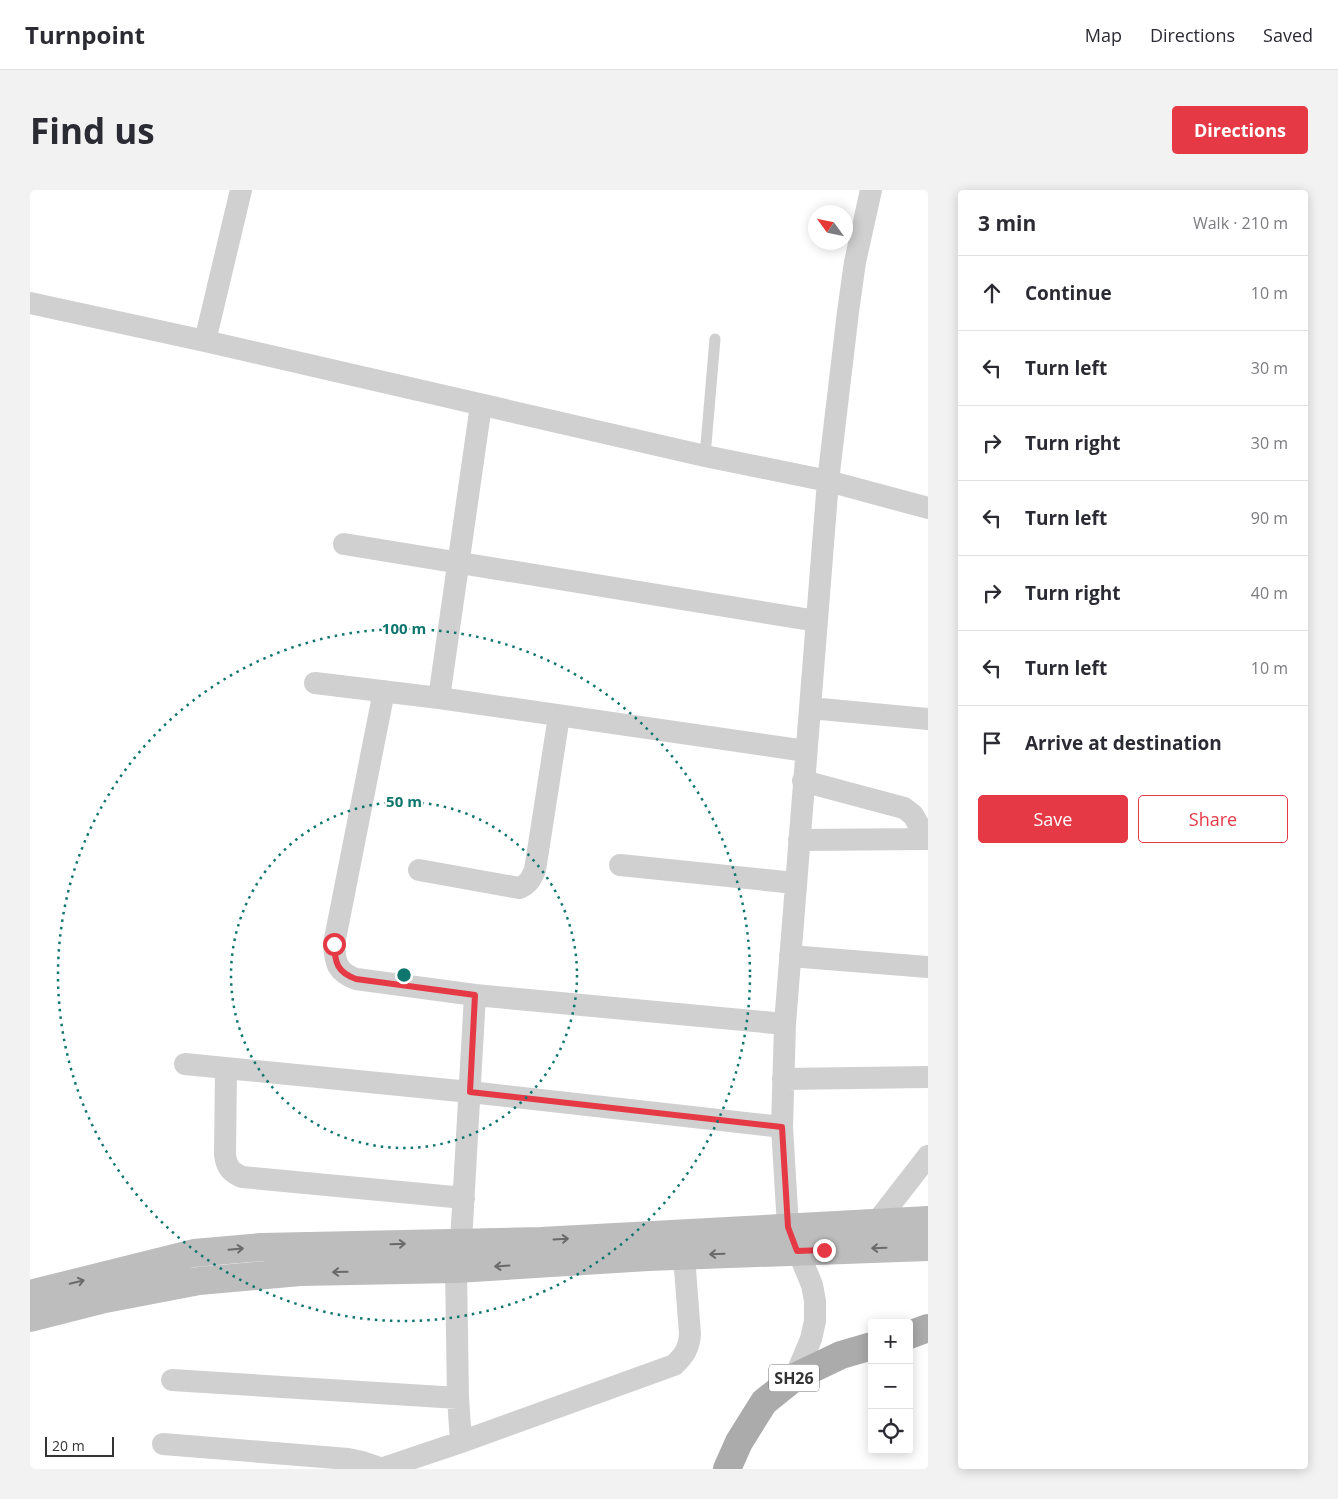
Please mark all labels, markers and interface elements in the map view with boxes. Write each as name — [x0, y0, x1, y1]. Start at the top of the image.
text: Turnpoint — [25, 18, 145, 51]
text: Map — [1085, 23, 1122, 47]
text: Directions — [1150, 23, 1235, 47]
text: Saved — [1263, 23, 1313, 47]
button: Directions — [1172, 106, 1308, 154]
text: Find us — [30, 107, 155, 154]
north arrow — [808, 205, 853, 250]
text: 3 min — [978, 209, 1036, 237]
text: Walk · 210 m — [1193, 212, 1288, 234]
icon: ahead — [978, 279, 1006, 307]
text: Continue — [1025, 280, 1112, 306]
text: 10 m — [1251, 282, 1288, 304]
icon: left — [978, 354, 1006, 382]
text: Turn left — [1025, 355, 1107, 381]
text: 30 m — [1251, 357, 1288, 379]
icon: right — [978, 429, 1006, 457]
text: Turn right — [1025, 430, 1120, 456]
text: 30 m — [1251, 432, 1288, 454]
icon: left — [978, 504, 1006, 532]
text: Turn left — [1025, 505, 1107, 531]
text: 90 m — [1251, 507, 1288, 529]
icon: right — [978, 579, 1006, 607]
text: Turn right — [1025, 580, 1120, 606]
text: 40 m — [1251, 582, 1288, 604]
text: 100 m — [382, 618, 426, 638]
icon: left — [978, 654, 1006, 682]
text: Turn left — [1025, 655, 1107, 681]
text: 10 m — [1251, 657, 1288, 679]
icon: arrive — [978, 729, 1006, 757]
text: Arrive at destination — [1025, 730, 1222, 756]
text: 50 m — [386, 791, 422, 811]
button: Save — [978, 795, 1128, 843]
button: Share — [1138, 795, 1288, 843]
route start — [323, 933, 346, 956]
centre of rings — [395, 966, 413, 984]
one-way arrow — [553, 1235, 569, 1244]
one-way arrow — [390, 1239, 406, 1248]
route end — [813, 1239, 836, 1262]
one-way arrow — [872, 1244, 888, 1253]
one-way arrow — [228, 1245, 244, 1254]
one-way arrow — [709, 1250, 725, 1259]
one-way arrow — [495, 1262, 511, 1271]
one-way arrow — [332, 1267, 348, 1276]
one-way arrow — [69, 1277, 85, 1286]
map controls — [868, 1319, 913, 1454]
button: + — [868, 1319, 913, 1364]
road number: SH26 — [769, 1364, 819, 1392]
button: − — [868, 1364, 913, 1409]
button: locate — [868, 1409, 913, 1454]
scale bar — [45, 1434, 114, 1457]
text: 20 m — [52, 1436, 85, 1455]

